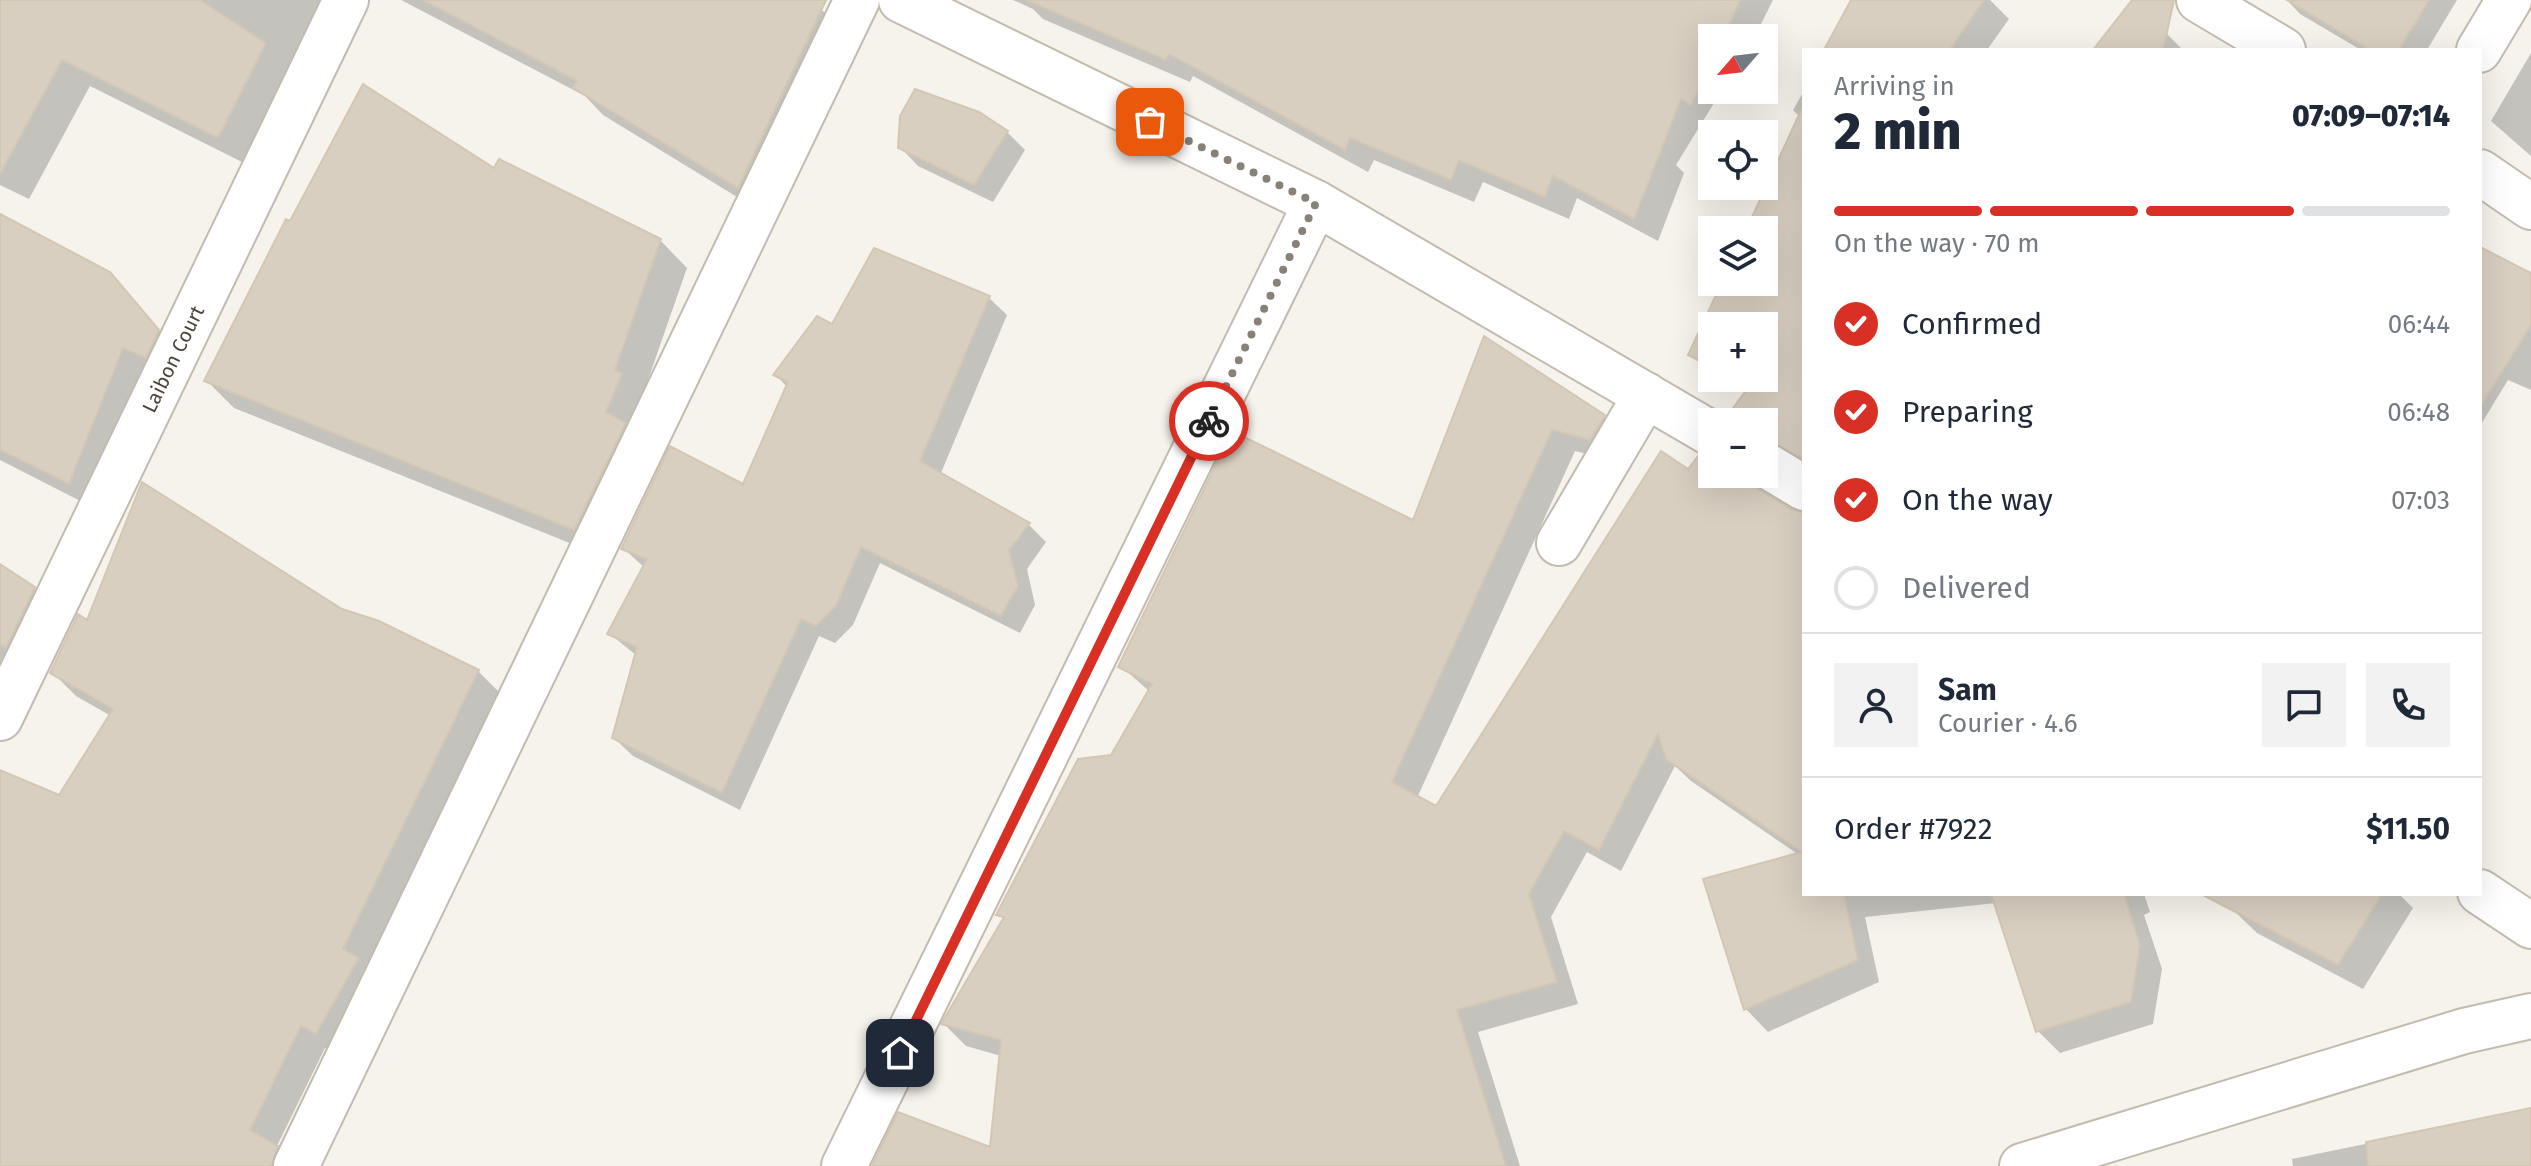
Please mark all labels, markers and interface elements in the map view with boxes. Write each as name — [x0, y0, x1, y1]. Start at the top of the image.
north arrow — [1698, 24, 1778, 104]
map controls — [1698, 24, 1778, 488]
text: Arriving in — [1834, 71, 1955, 102]
pin — [1116, 88, 1184, 156]
text: 07:09–07:14 — [2292, 98, 2450, 134]
icon: bag — [1128, 100, 1172, 144]
text: 2 min — [1834, 100, 1961, 163]
button: locate — [1698, 120, 1778, 200]
button: layers — [1698, 216, 1778, 296]
text: On the way · 70 m — [1834, 228, 2040, 259]
street label: Laibon Court — [137, 301, 210, 416]
icon: check — [1834, 302, 1878, 346]
text: Confirmed — [1902, 306, 2042, 342]
text: 06:44 — [2388, 309, 2450, 340]
button: + — [1698, 312, 1778, 392]
courier — [1169, 381, 1249, 461]
icon: check — [1834, 390, 1878, 434]
text: Preparing — [1902, 394, 2033, 430]
text: 06:48 — [2387, 397, 2450, 428]
icon: bike — [1187, 399, 1231, 443]
button: − — [1698, 408, 1778, 488]
icon: check — [1834, 478, 1878, 522]
text: On the way — [1902, 482, 2053, 518]
text: 07:03 — [2391, 485, 2450, 516]
text: Delivered — [1902, 570, 2031, 606]
button: person — [1834, 663, 1918, 747]
button: chat — [2262, 663, 2346, 747]
button: phone — [2366, 663, 2450, 747]
text: Sam — [1938, 672, 1997, 708]
text: Courier · 4.6 — [1938, 708, 2078, 739]
text: Order #7922 — [1834, 811, 1993, 847]
text: $11.50 — [2366, 811, 2450, 847]
pin — [866, 1019, 934, 1087]
icon: home — [878, 1031, 922, 1075]

